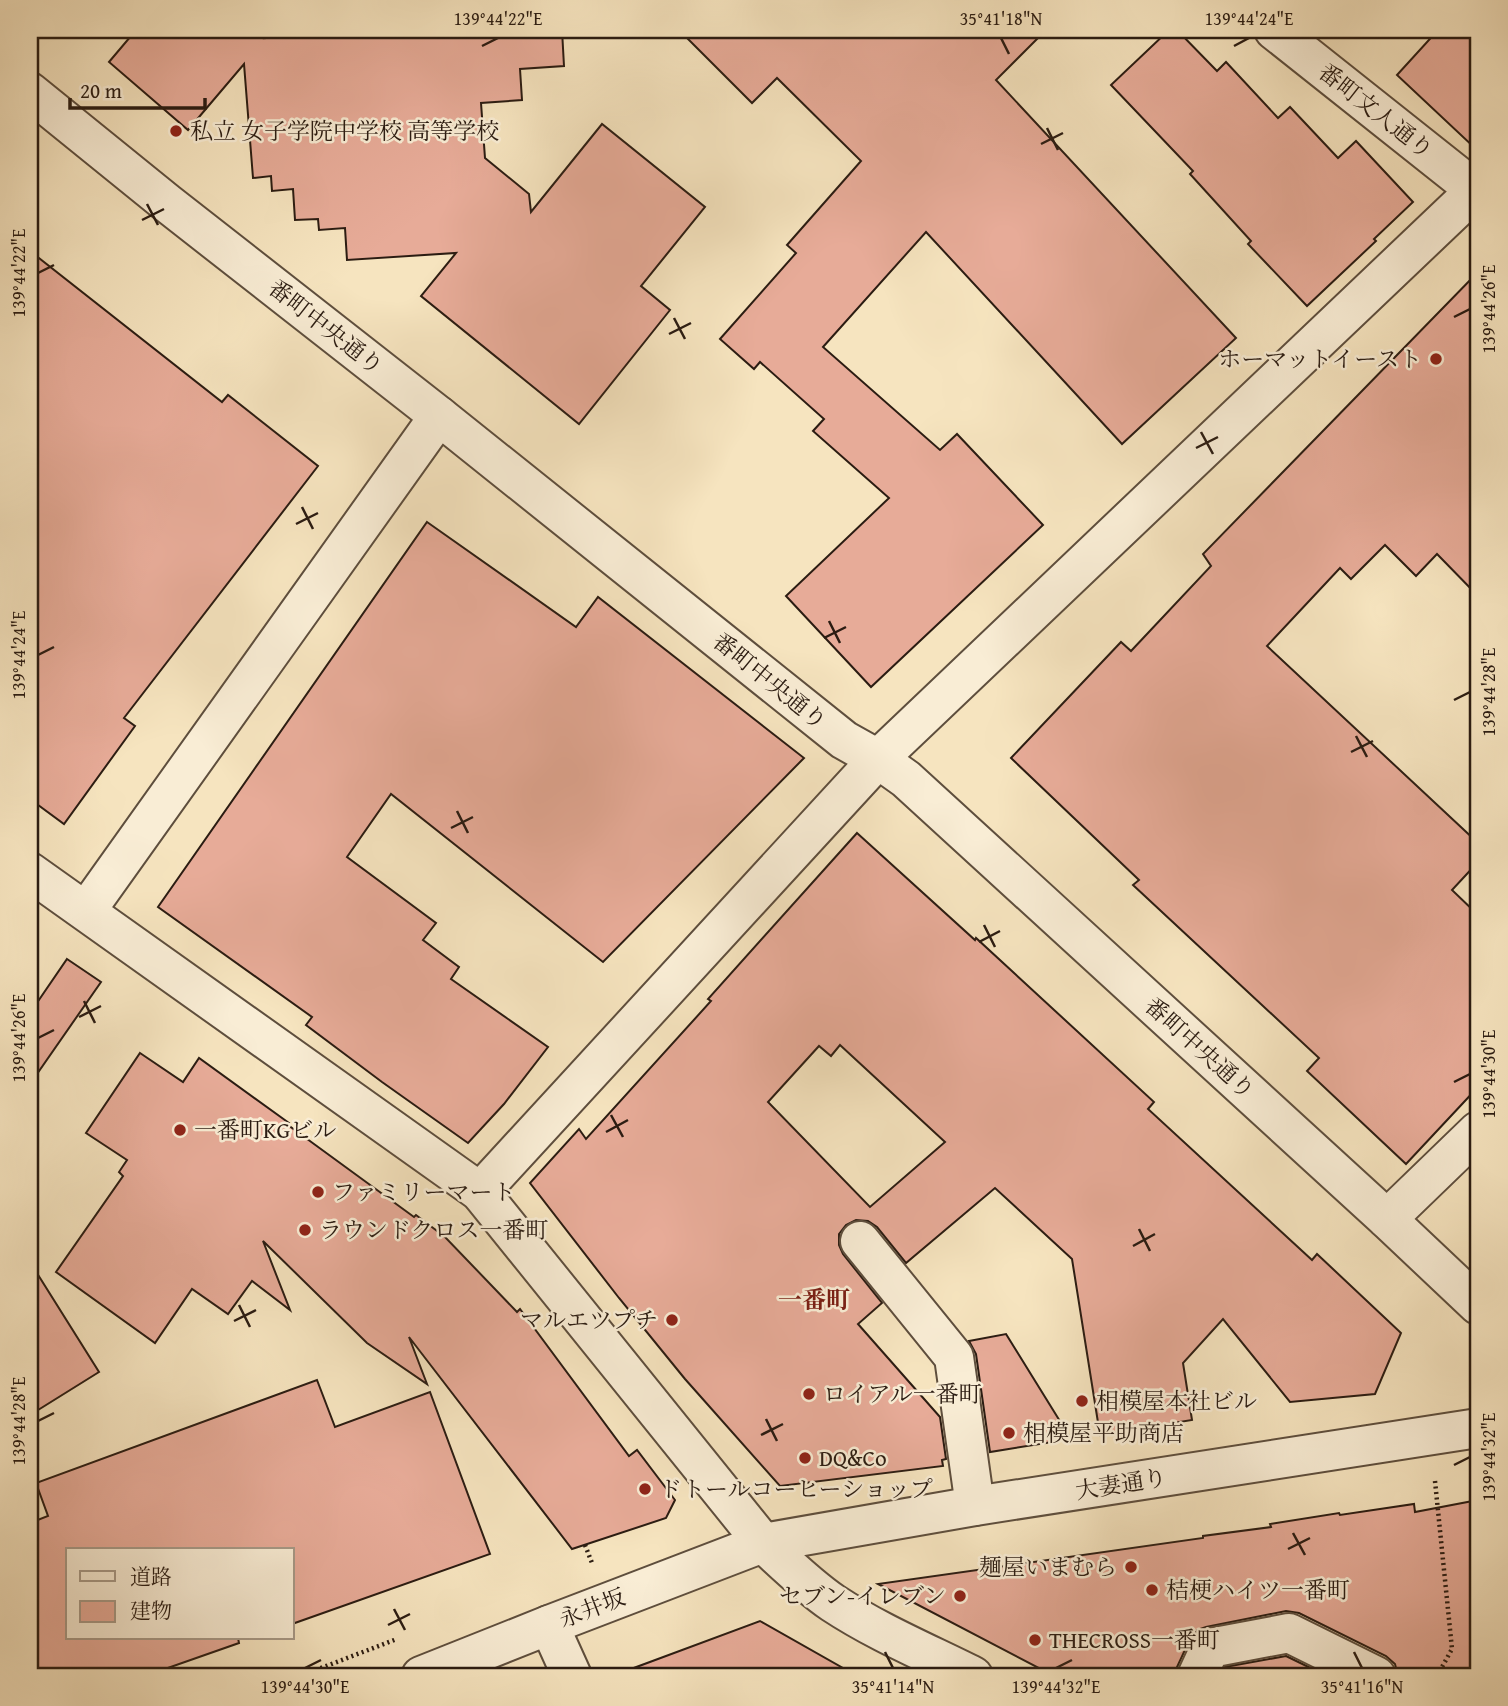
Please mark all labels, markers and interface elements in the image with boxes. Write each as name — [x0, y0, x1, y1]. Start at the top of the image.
text: 139°44'22"E — [454, 5, 542, 32]
text: 35°41'18"N — [960, 5, 1043, 32]
text: 139°44'24"E — [1205, 5, 1293, 32]
street label: 番町文人通り — [1312, 55, 1441, 166]
scale bar — [70, 66, 205, 110]
text: 20 m — [80, 75, 122, 106]
place label: 私立 女子学院中学校 高等学校 — [190, 114, 499, 147]
marker: 私立 女子学院中学校 高等学校 — [168, 123, 184, 139]
text: 139°44'22"E — [5, 229, 32, 317]
text: 139°44'26"E — [1475, 265, 1502, 353]
street label: 番町中央通り — [262, 271, 391, 382]
place label: ホーマットイースト — [1218, 342, 1422, 375]
marker: ホーマットイースト — [1428, 351, 1444, 367]
text: 139°44'24"E — [5, 611, 32, 699]
street label: 番町中央通り — [706, 624, 834, 737]
text: 139°44'28"E — [1475, 648, 1502, 736]
street label: 番町中央通り — [1138, 989, 1263, 1106]
text: 139°44'26"E — [5, 994, 32, 1082]
text: 139°44'30"E — [1475, 1030, 1502, 1118]
place label: 一番町KGビル — [194, 1113, 336, 1146]
marker: 一番町KGビル — [172, 1122, 188, 1138]
place label: ファミリーマート — [332, 1175, 516, 1208]
marker: ファミリーマート — [310, 1184, 326, 1200]
place label: ラウンドクロス一番町 — [319, 1213, 549, 1246]
marker: ラウンドクロス一番町 — [297, 1222, 313, 1238]
district label: 一番町 — [778, 1282, 850, 1317]
place label: マルエツプチ — [520, 1303, 658, 1336]
marker: マルエツプチ — [664, 1312, 680, 1328]
text: 139°44'28"E — [5, 1377, 32, 1465]
place label: ロイアル一番町 — [823, 1377, 982, 1410]
place label: 相模屋本社ビル — [1096, 1384, 1257, 1417]
marker: ロイアル一番町 — [801, 1386, 817, 1402]
marker: 相模屋本社ビル — [1074, 1393, 1090, 1409]
text: 139°44'32"E — [1475, 1413, 1502, 1501]
place label: 相模屋平助商店 — [1023, 1416, 1184, 1449]
marker: 相模屋平助商店 — [1001, 1425, 1017, 1441]
place label: DQ&Co — [819, 1441, 887, 1474]
marker: DQ&Co — [797, 1450, 813, 1466]
street label: 大妻通り — [1073, 1460, 1169, 1507]
place label: ドトールコーヒーショップ — [659, 1472, 933, 1505]
marker: ドトールコーヒーショップ — [637, 1481, 653, 1497]
legend — [66, 1548, 294, 1640]
place label: 麺屋いまむら — [979, 1550, 1117, 1583]
marker: 麺屋いまむら — [1123, 1559, 1139, 1575]
text: 道路 — [130, 1561, 172, 1592]
place label: 桔梗ハイツ一番町 — [1166, 1573, 1350, 1606]
place label: セブン-イレブン — [779, 1579, 946, 1612]
street label: 永井坂 — [554, 1580, 630, 1635]
marker: 桔梗ハイツ一番町 — [1144, 1582, 1160, 1598]
marker: セブン-イレブン — [952, 1588, 968, 1604]
text: 建物 — [130, 1595, 172, 1626]
place label: THECROSS一番町 — [1049, 1623, 1220, 1656]
marker: THECROSS一番町 — [1027, 1632, 1043, 1648]
text: 139°44'30"E — [261, 1673, 349, 1700]
text: 35°41'14"N — [852, 1673, 935, 1700]
text: 139°44'32"E — [1012, 1673, 1100, 1700]
text: 35°41'16"N — [1321, 1673, 1404, 1700]

